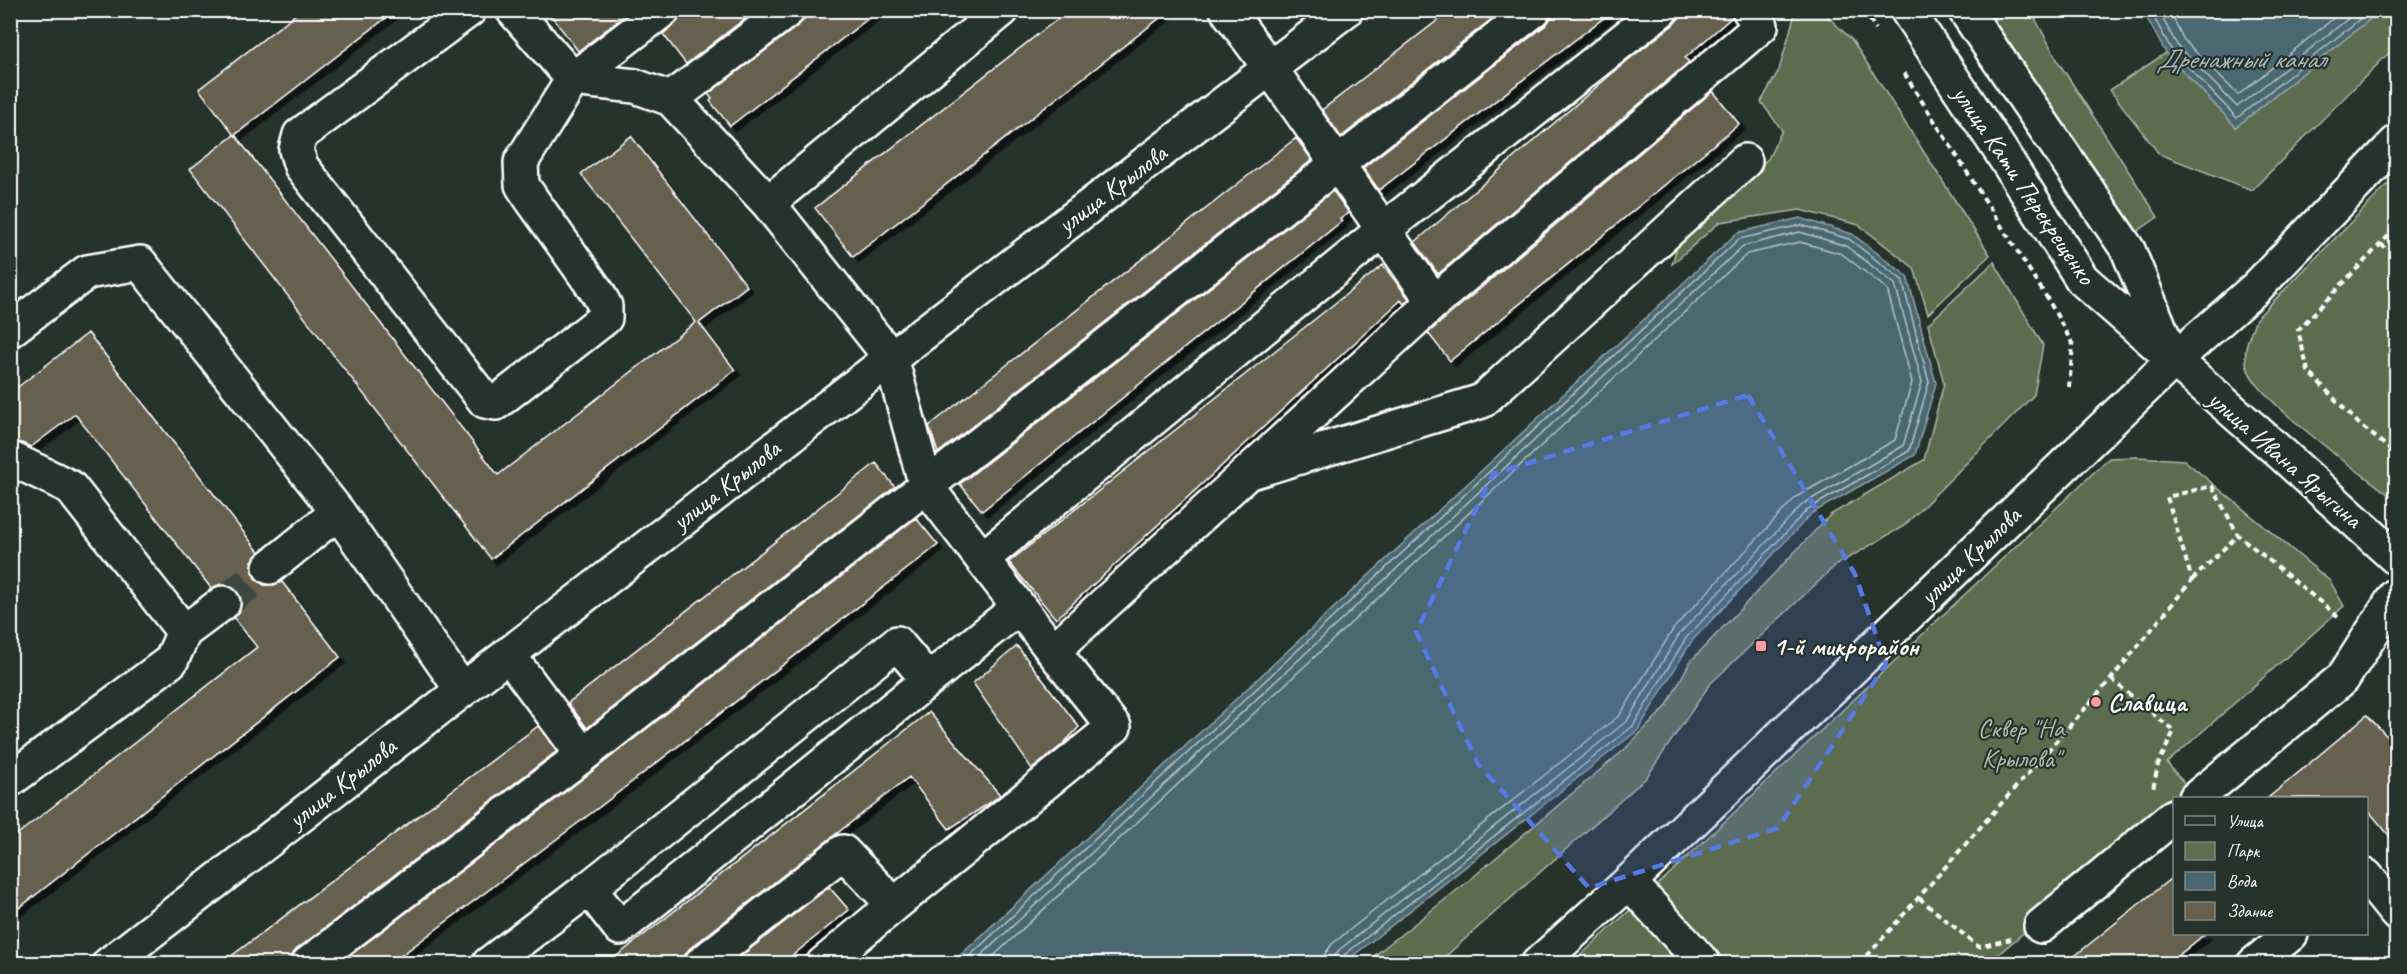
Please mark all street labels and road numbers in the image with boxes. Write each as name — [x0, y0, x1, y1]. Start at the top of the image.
street label: улица Кати Перекрещенко — [1944, 78, 2104, 292]
street label: улица Крылова — [1049, 136, 1175, 242]
street label: улица Ивана Ярыгина — [2199, 382, 2370, 536]
street label: улица Крылова — [664, 431, 788, 539]
street label: улица Крылова — [1911, 498, 2029, 614]
street label: улица Крылова — [280, 729, 404, 837]

